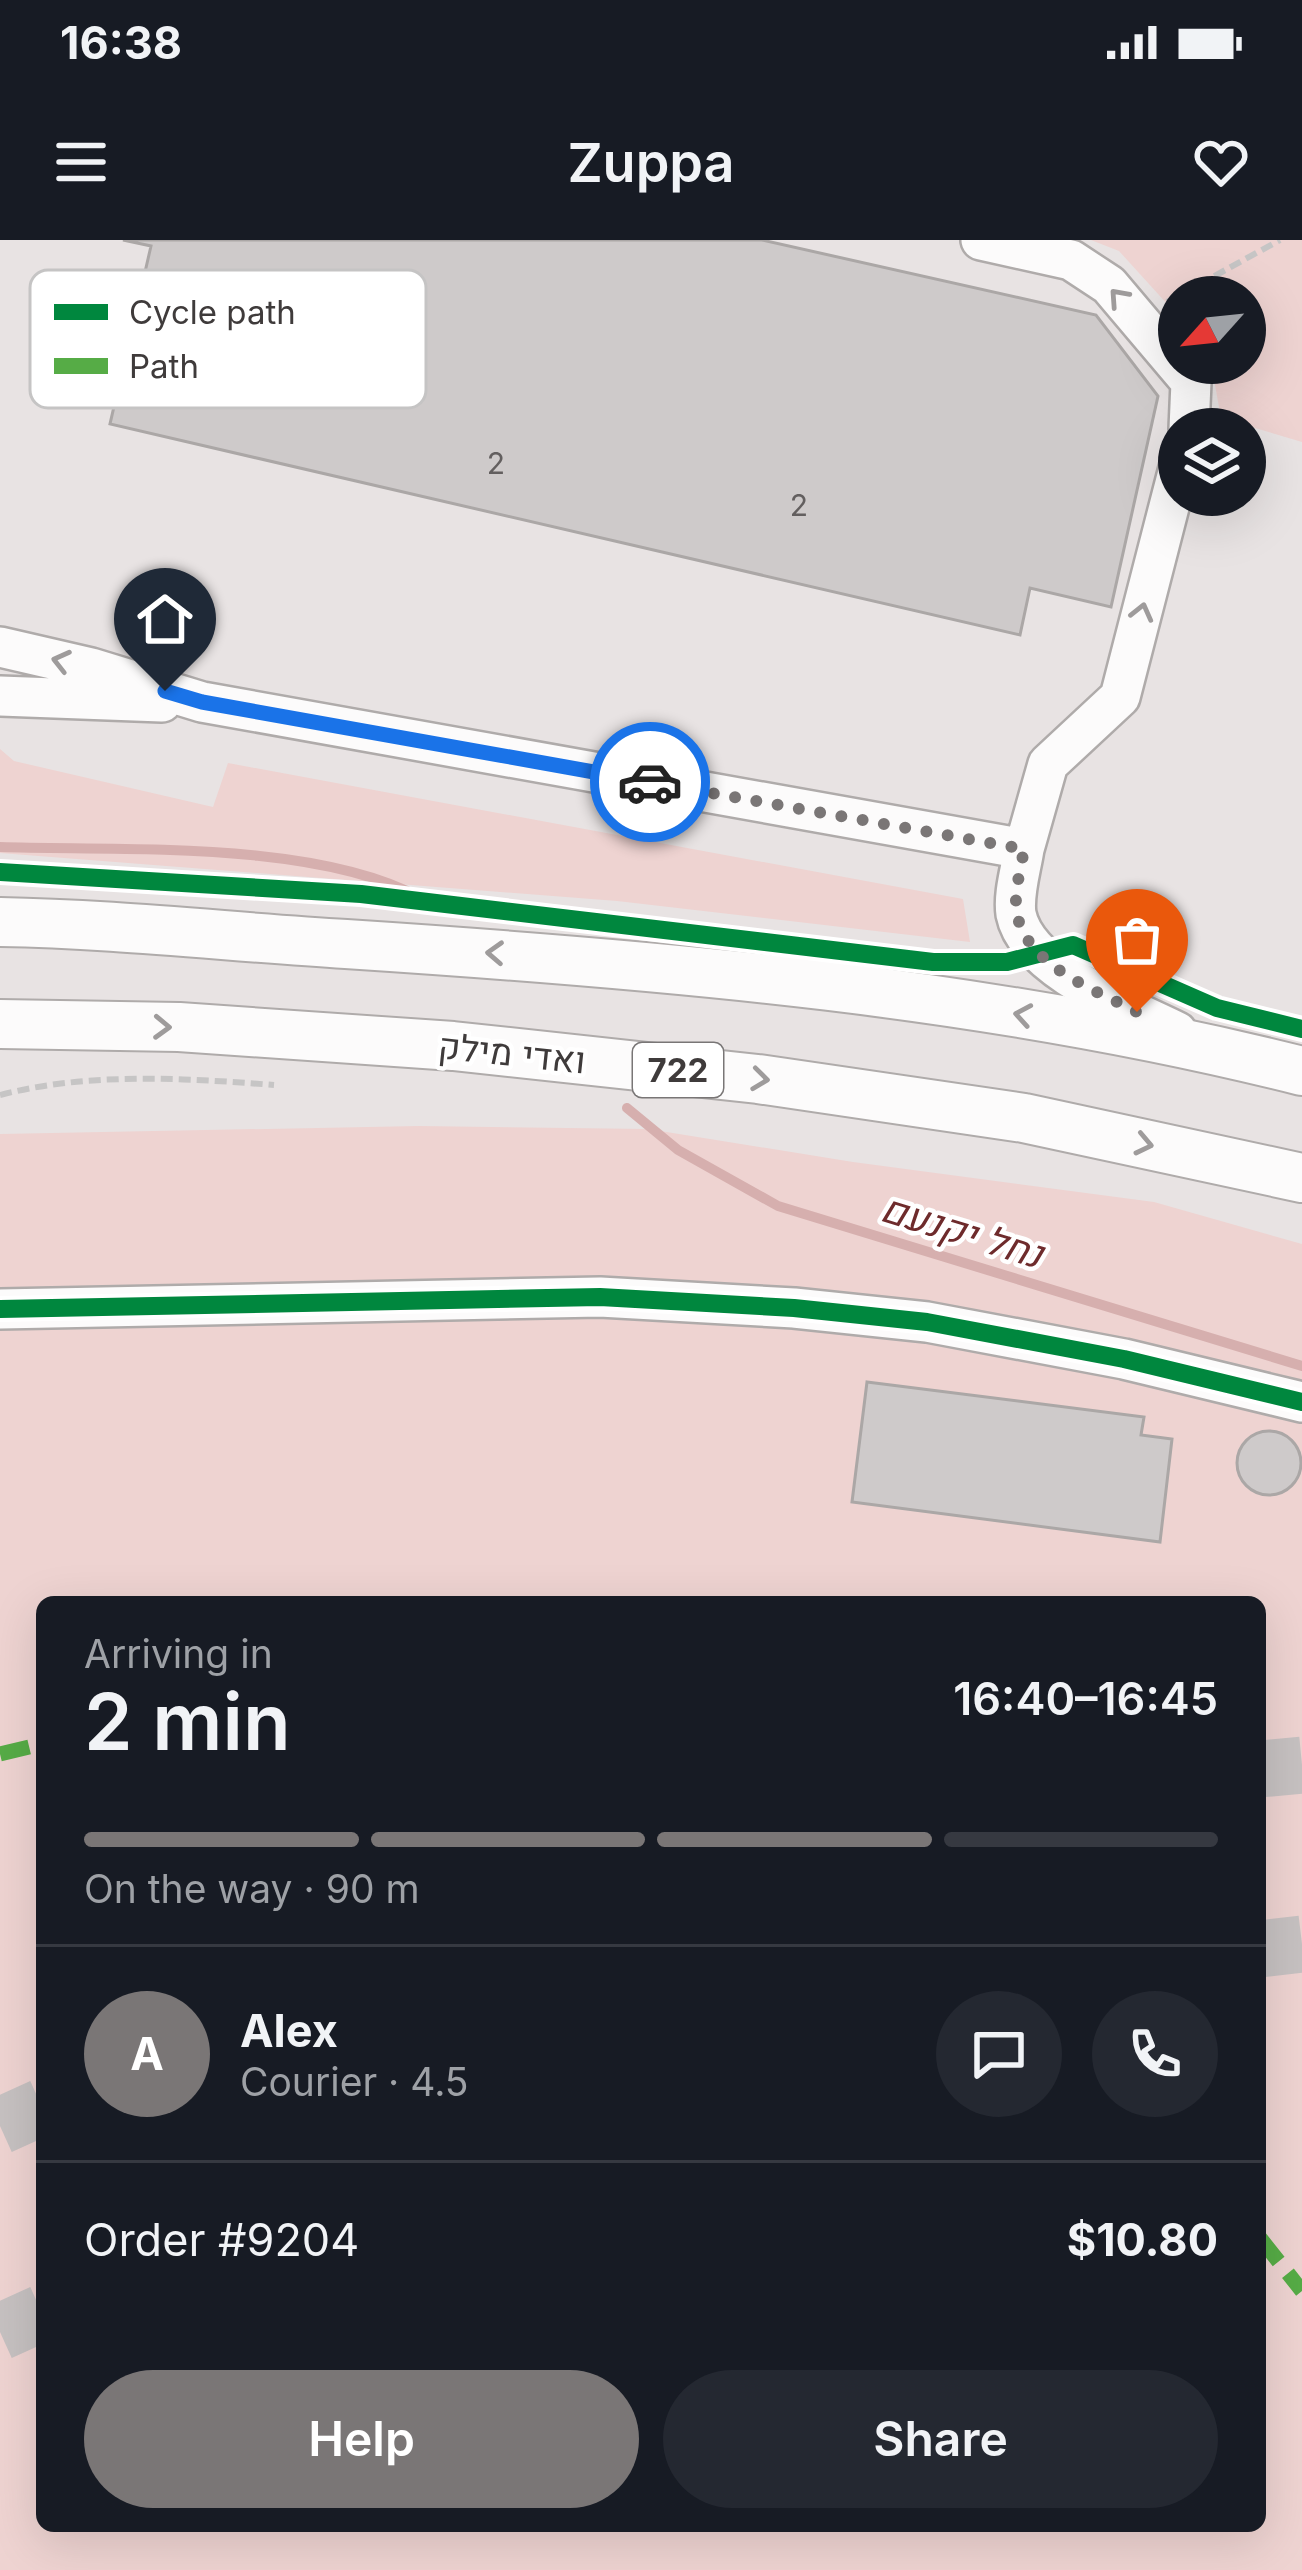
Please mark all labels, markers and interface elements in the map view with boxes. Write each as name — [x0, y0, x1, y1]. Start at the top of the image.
text: 16:38 — [60, 15, 182, 70]
icon: menu — [48, 129, 114, 195]
icon: heart — [1188, 129, 1254, 195]
text: Zuppa — [567, 130, 735, 195]
legend — [30, 270, 426, 408]
north arrow — [1158, 276, 1266, 384]
map controls — [1158, 276, 1266, 516]
one-way arrow — [1111, 290, 1132, 311]
text: Cycle path — [129, 292, 296, 332]
text: Path — [129, 346, 199, 386]
button: layers — [1158, 408, 1266, 516]
house number: 2 — [487, 445, 505, 481]
house number: 2 — [790, 487, 808, 523]
pin — [114, 568, 216, 691]
icon: home — [132, 586, 198, 652]
one-way arrow — [1128, 602, 1153, 622]
one-way arrow — [52, 650, 72, 675]
courier — [590, 722, 710, 842]
icon: car — [617, 749, 683, 815]
pin — [1086, 889, 1188, 1012]
icon: bag — [1104, 907, 1170, 973]
one-way arrow — [485, 940, 504, 966]
one-way arrow — [1013, 1003, 1033, 1029]
one-way arrow — [153, 1014, 172, 1040]
street label: ואדי מילק — [436, 1023, 588, 1083]
road number: 722 — [633, 1043, 723, 1097]
one-way arrow — [750, 1066, 770, 1092]
one-way arrow — [1134, 1131, 1154, 1156]
water label: נחל יקנעם — [876, 1184, 1051, 1278]
text: Arriving in — [84, 1630, 273, 1677]
text: 16:40–16:45 — [953, 1671, 1218, 1726]
text: 2 min — [84, 1674, 291, 1769]
text: On the way · 90 m — [84, 1865, 420, 1912]
button: chat — [936, 1991, 1062, 2117]
button: phone — [1092, 1991, 1218, 2117]
text: Alex — [240, 2003, 338, 2058]
text: A — [130, 2026, 164, 2081]
text: Courier · 4.5 — [240, 2058, 469, 2105]
text: Order #9204 — [84, 2212, 359, 2267]
text: $10.80 — [1067, 2212, 1218, 2267]
button: Help — [84, 2370, 639, 2508]
button: Share — [663, 2370, 1218, 2508]

